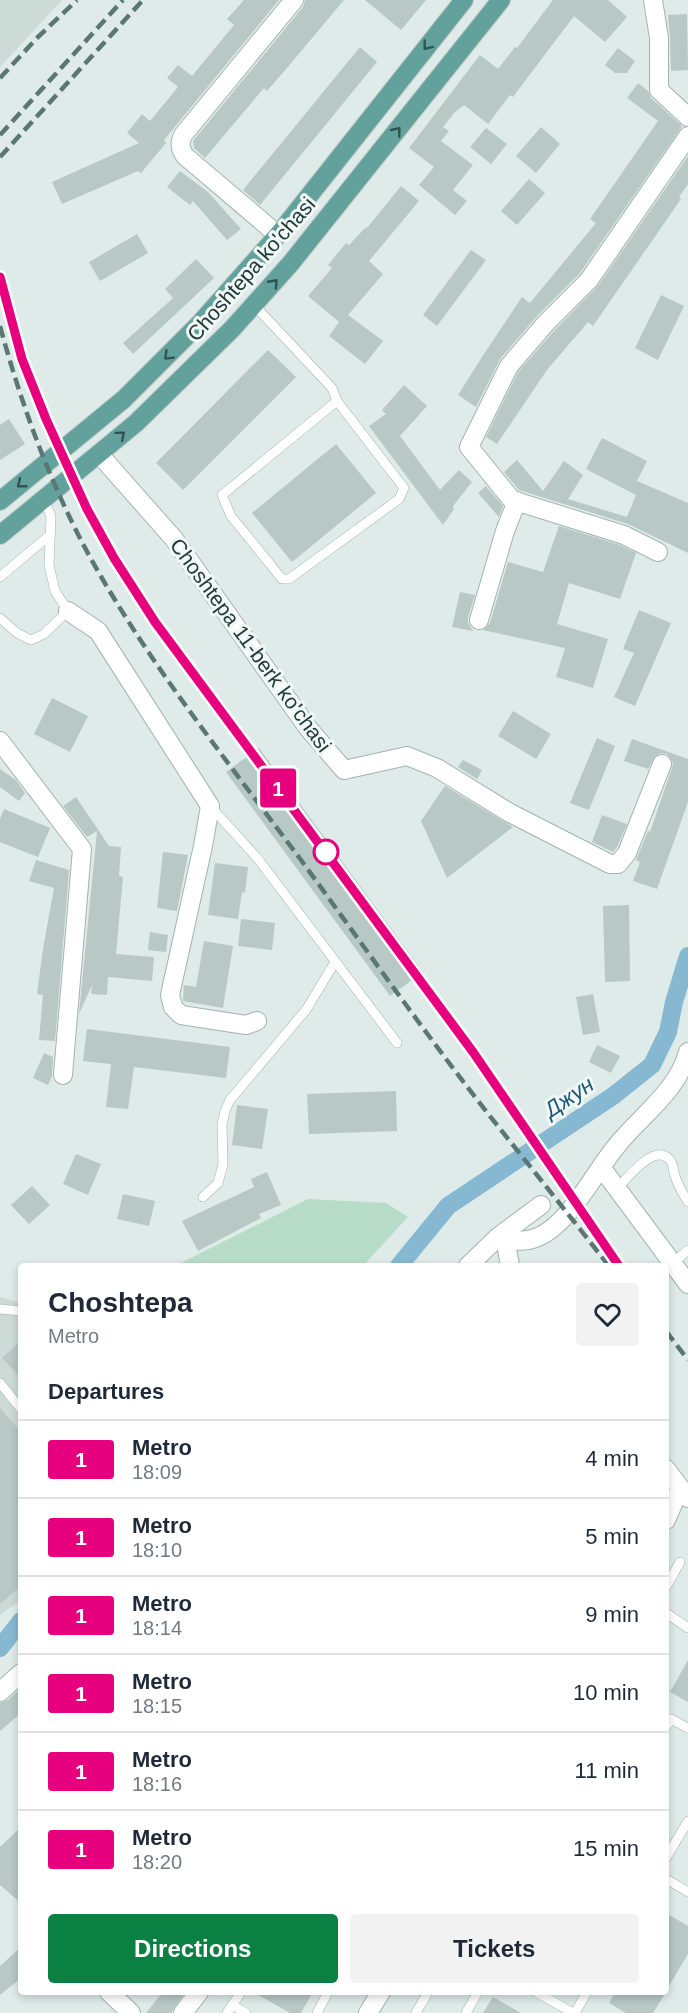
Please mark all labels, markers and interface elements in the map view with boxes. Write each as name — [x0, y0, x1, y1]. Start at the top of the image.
one-way arrow — [424, 39, 435, 50]
one-way arrow — [389, 127, 400, 138]
street label: Choshtepa ko'chasi — [182, 193, 320, 345]
one-way arrow — [267, 279, 278, 289]
one-way arrow — [164, 349, 175, 360]
one-way arrow — [114, 431, 125, 442]
one-way arrow — [16, 477, 27, 488]
street label: Choshtepa 11-berk ko'chasi — [166, 534, 336, 756]
line badge: 1 — [258, 768, 298, 808]
text: 1 — [272, 777, 284, 800]
unlabelled marker — [313, 839, 339, 865]
water label: Джун — [537, 1072, 598, 1124]
button: heart — [576, 1283, 639, 1346]
text: Choshtepa — [48, 1287, 193, 1318]
text: Metro — [48, 1325, 99, 1347]
text: Departures — [48, 1379, 164, 1404]
text: Metro — [132, 1435, 192, 1460]
text: 4 min — [585, 1446, 639, 1471]
text: 1 — [75, 1448, 87, 1471]
text: 18:09 — [132, 1461, 182, 1483]
text: Metro — [132, 1513, 192, 1538]
text: 5 min — [585, 1524, 639, 1549]
text: 1 — [75, 1526, 87, 1549]
text: 18:10 — [132, 1539, 182, 1561]
text: Metro — [132, 1591, 192, 1616]
text: 9 min — [585, 1602, 639, 1627]
text: 1 — [75, 1604, 87, 1627]
text: 18:14 — [132, 1617, 182, 1639]
text: Metro — [132, 1669, 192, 1694]
text: 10 min — [573, 1680, 639, 1705]
text: 1 — [75, 1682, 87, 1705]
text: 18:15 — [132, 1695, 182, 1717]
text: Metro — [132, 1747, 192, 1772]
text: 11 min — [575, 1758, 639, 1783]
text: 1 — [75, 1760, 87, 1783]
text: 18:16 — [132, 1773, 182, 1795]
text: Metro — [132, 1825, 192, 1850]
text: 15 min — [573, 1836, 639, 1861]
text: 1 — [75, 1838, 87, 1861]
text: 18:20 — [132, 1851, 182, 1873]
button: Directions — [48, 1914, 338, 1983]
button: Tickets — [350, 1914, 639, 1983]

